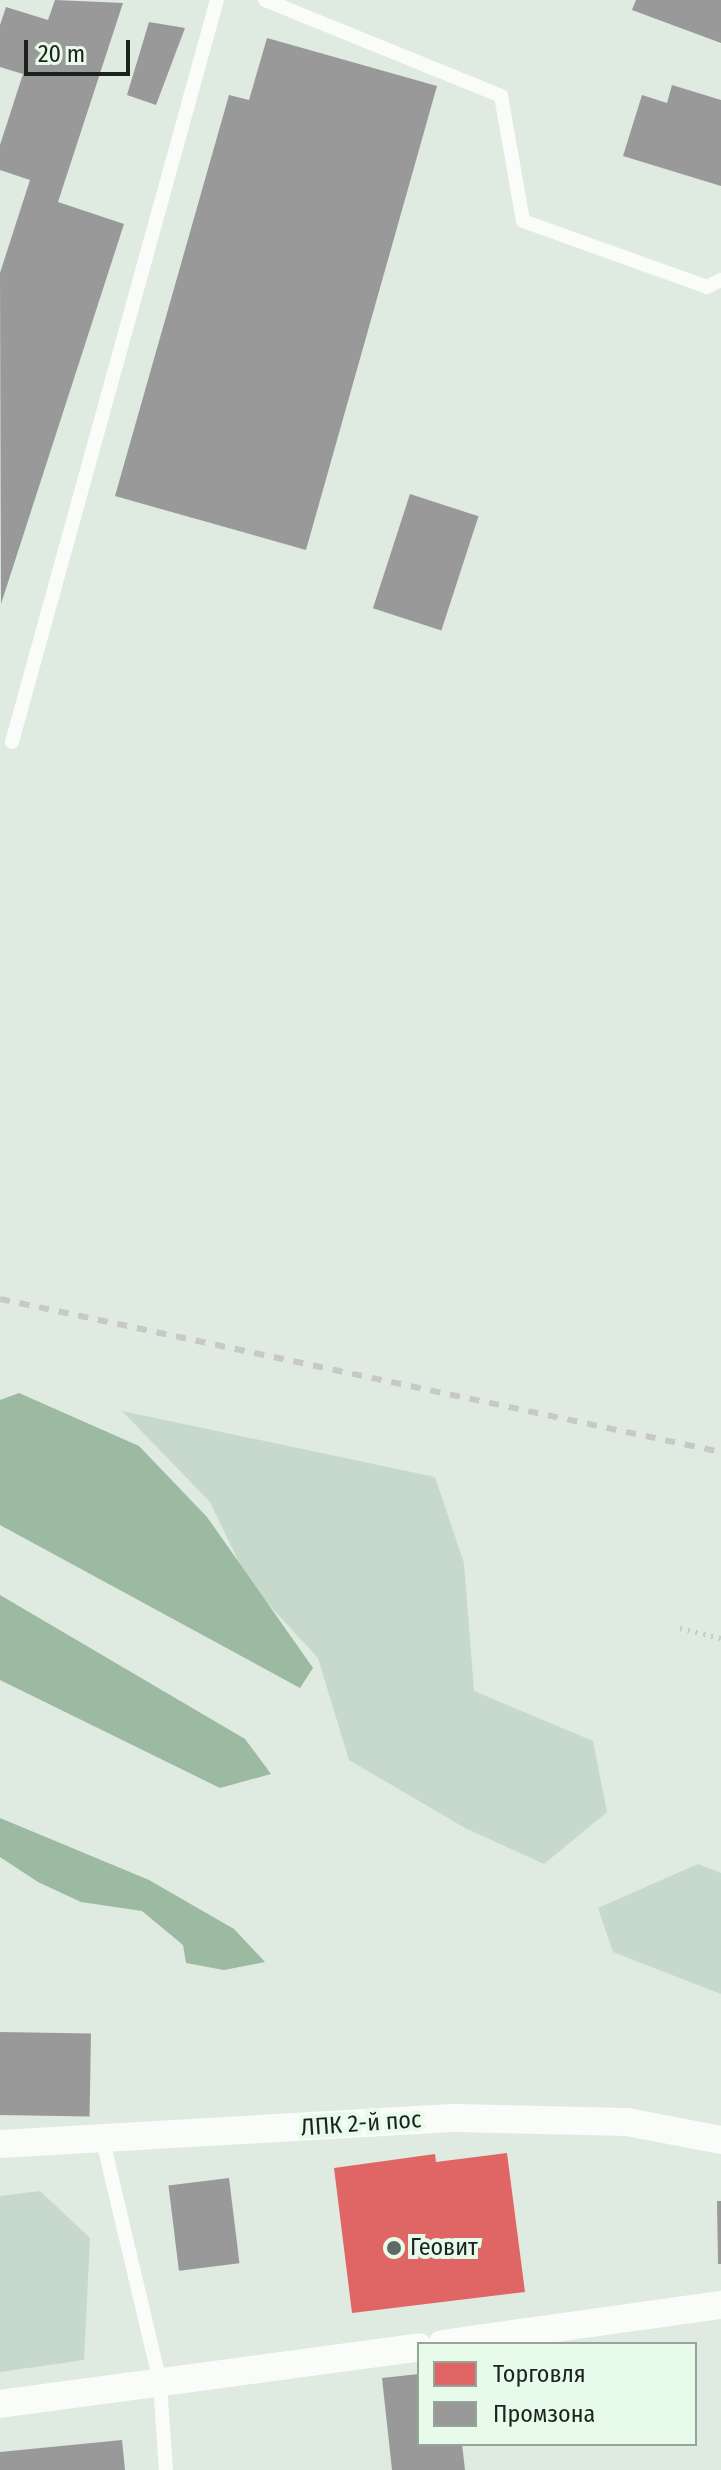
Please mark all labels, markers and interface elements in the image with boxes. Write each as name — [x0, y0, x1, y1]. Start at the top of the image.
scale bar — [28, 24, 134, 74]
text: 20 m — [38, 40, 85, 68]
street label: ЛПК 2-й пос — [300, 2105, 422, 2143]
place label: Геовит — [410, 2234, 478, 2262]
marker: Геовит — [385, 2239, 403, 2257]
legend — [417, 2342, 697, 2446]
text: Торговля — [493, 2360, 586, 2388]
text: Промзона — [493, 2400, 595, 2428]

